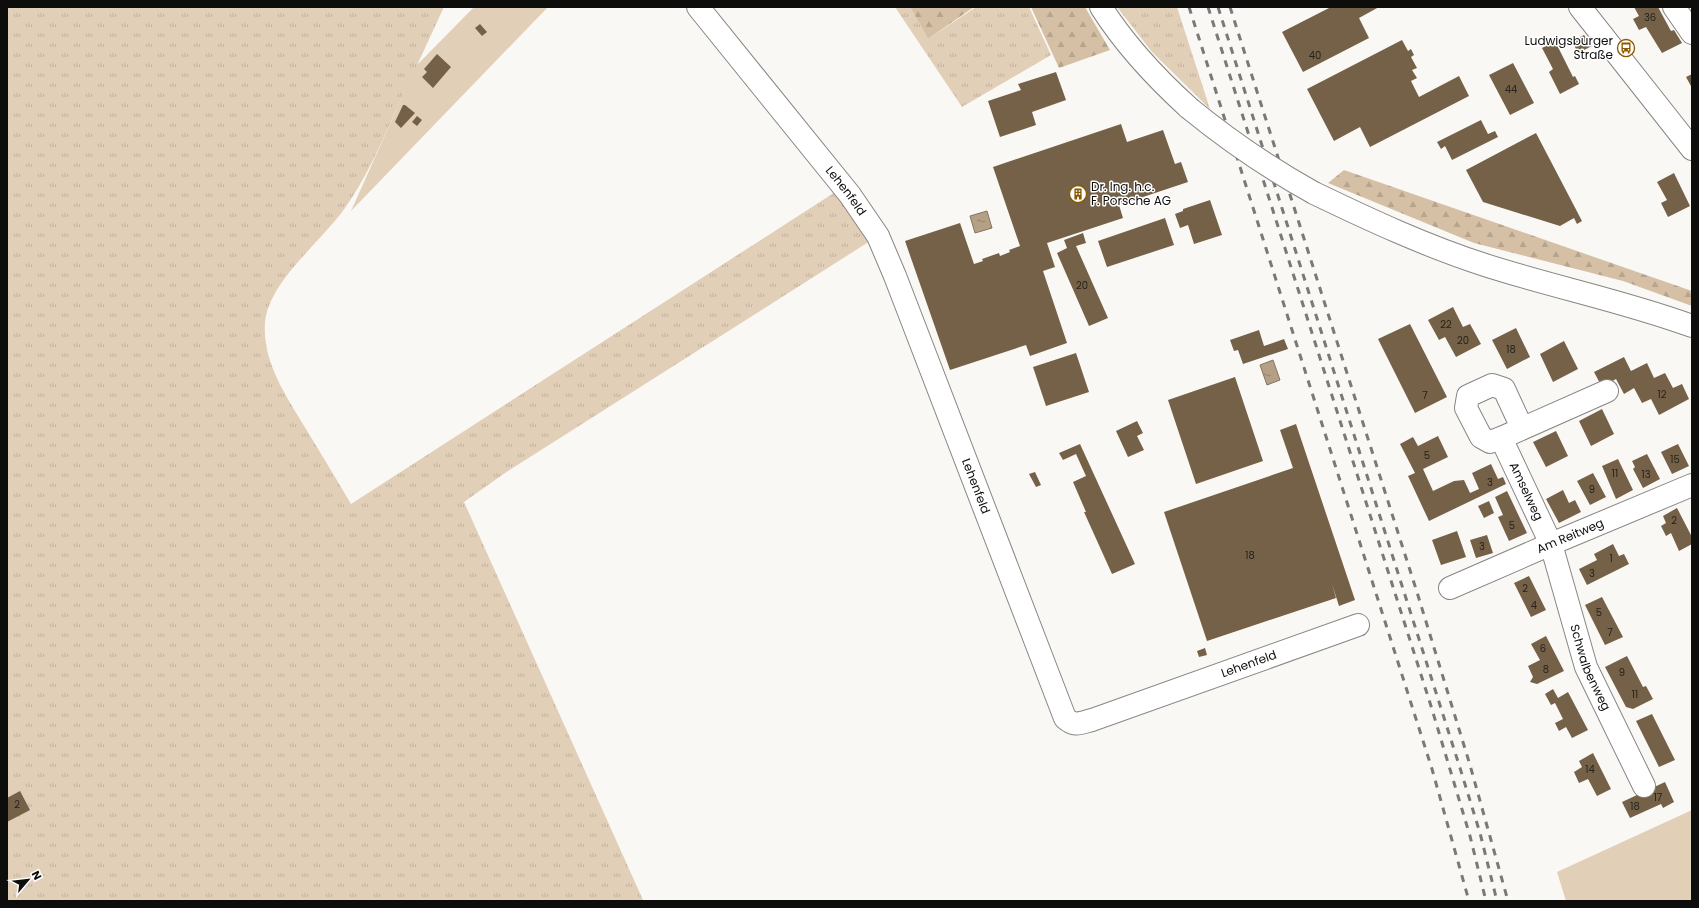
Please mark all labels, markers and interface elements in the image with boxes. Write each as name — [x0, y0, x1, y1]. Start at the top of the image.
house number: 36 — [1644, 10, 1656, 25]
place label: Ludwigsburger Straße — [1525, 32, 1614, 63]
bus stop icon: Ludwigsburger Straße — [1616, 38, 1636, 58]
house number: 40 — [1309, 48, 1321, 63]
house number: 44 — [1505, 82, 1517, 97]
street label: Lehenfeld — [822, 162, 871, 219]
place label: Dr. Ing. h.c. F. Porsche AG — [1091, 178, 1171, 209]
building icon: Dr. Ing. h.c. F. Porsche AG — [1068, 184, 1088, 204]
house number: 20 — [1076, 278, 1088, 293]
house number: 22 — [1440, 317, 1452, 332]
house number: 20 — [1457, 333, 1469, 348]
house number: 18 — [1506, 342, 1516, 357]
house number: 12 — [1658, 387, 1667, 402]
house number: 7 — [1422, 388, 1428, 403]
house number: 5 — [1424, 448, 1430, 463]
house number: 15 — [1670, 452, 1680, 467]
street label: Lehenfeld — [958, 456, 995, 516]
street label: Amselweg — [1506, 459, 1548, 523]
house number: 11 — [1612, 466, 1618, 481]
house number: 13 — [1641, 467, 1651, 482]
house number: 3 — [1487, 475, 1493, 490]
house number: 9 — [1589, 482, 1595, 497]
house number: 2 — [1671, 513, 1677, 528]
street label: Am Reitweg — [1534, 514, 1606, 557]
house number: 5 — [1509, 518, 1515, 533]
house number: 3 — [1479, 539, 1485, 554]
house number: 18 — [1245, 548, 1255, 563]
house number: 1 — [1609, 551, 1613, 566]
house number: 3 — [1589, 566, 1595, 581]
house number: 2 — [1522, 581, 1528, 596]
house number: 4 — [1531, 598, 1537, 613]
house number: 5 — [1596, 605, 1602, 620]
street label: Schwalbenweg — [1566, 622, 1615, 713]
house number: 7 — [1607, 625, 1613, 640]
house number: 6 — [1540, 641, 1546, 656]
street label: Lehenfeld — [1219, 646, 1279, 681]
house number: 8 — [1543, 662, 1549, 677]
house number: 9 — [1619, 665, 1625, 680]
house number: 11 — [1632, 687, 1638, 702]
house number: 14 — [1585, 762, 1595, 777]
house number: 17 — [1654, 790, 1663, 805]
house number: 2 — [14, 797, 20, 812]
house number: 18 — [1630, 799, 1640, 814]
north arrow — [8, 860, 48, 900]
text: N — [28, 868, 46, 883]

